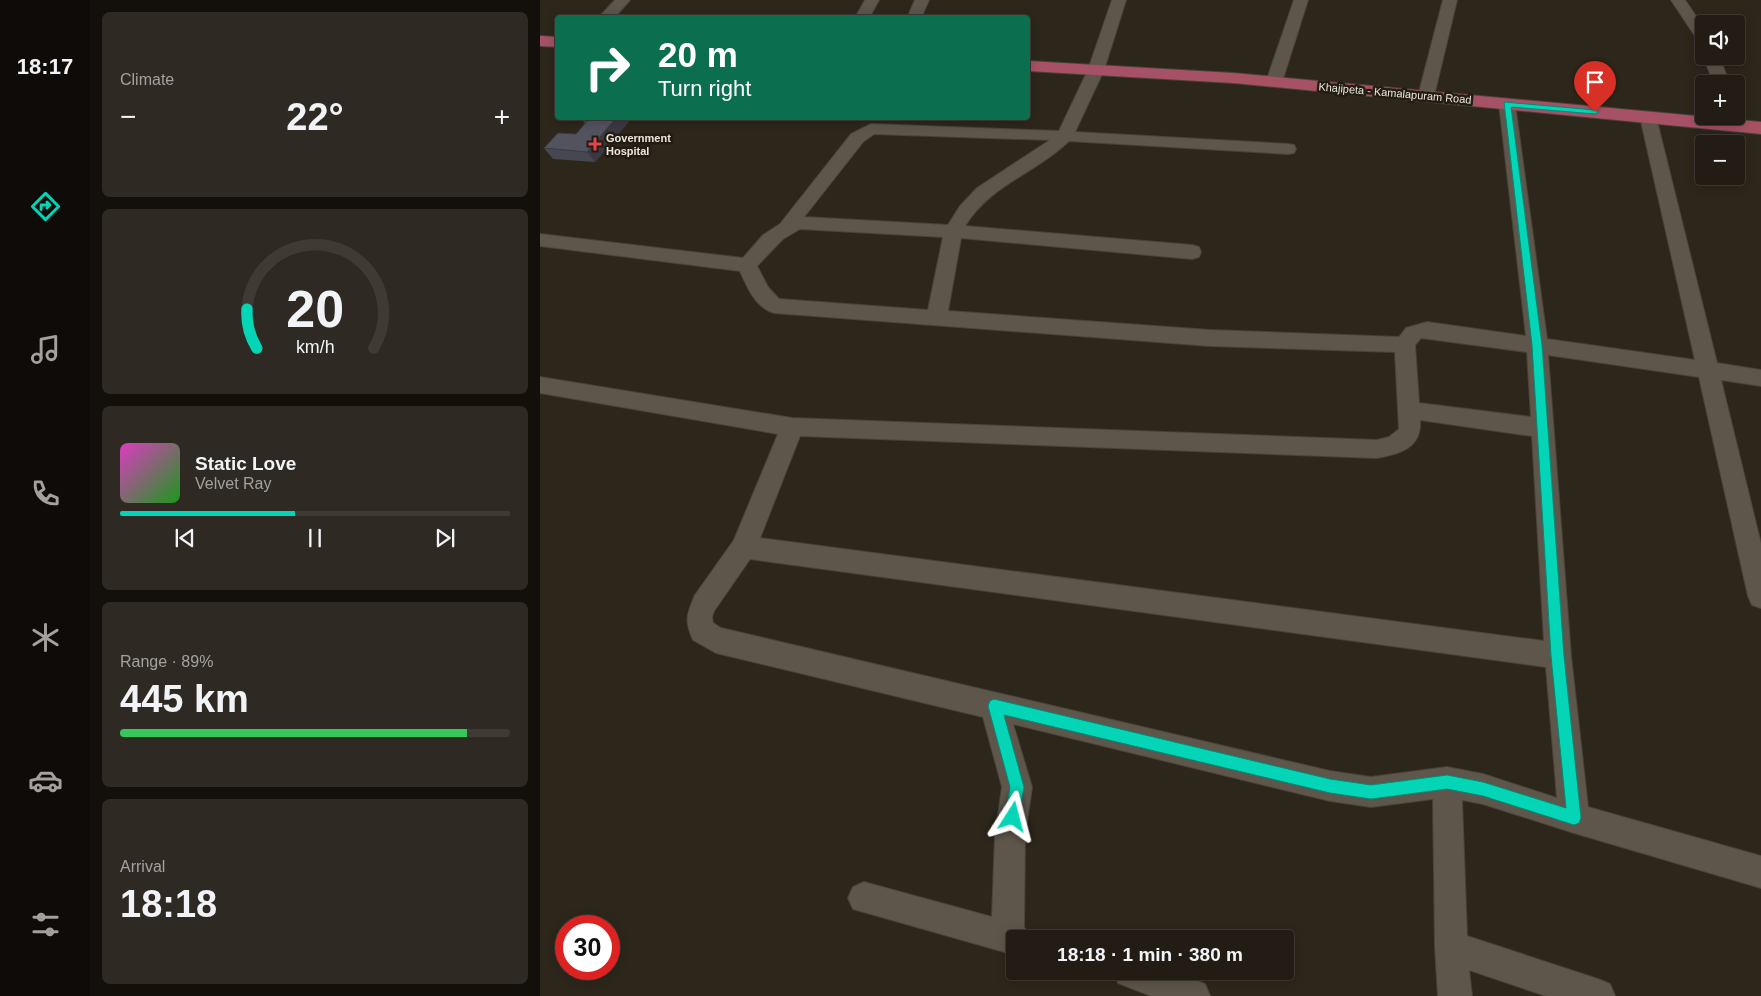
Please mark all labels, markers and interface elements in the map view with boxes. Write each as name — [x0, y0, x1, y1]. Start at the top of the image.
map controls — [1695, 15, 1745, 185]
button: sound — [1695, 15, 1745, 65]
icon: right — [575, 35, 640, 100]
text: 20 m — [658, 35, 738, 74]
text: 18:17 — [17, 54, 73, 79]
pin — [1574, 61, 1616, 112]
icon: arrive — [1581, 68, 1609, 96]
text: Climate — [120, 71, 174, 88]
button: + — [1695, 75, 1745, 125]
text: Turn right — [658, 76, 751, 101]
street label: Khajipeta - Kamalapuram Road — [1318, 80, 1472, 106]
text: 22° — [286, 96, 344, 138]
text: − — [120, 101, 136, 132]
text: + — [494, 101, 510, 132]
place label: Government Hospital — [606, 132, 671, 157]
button: − — [1695, 135, 1745, 185]
marker: Government Hospital — [588, 137, 602, 151]
icon: directions — [28, 189, 63, 224]
text: 20 — [286, 280, 344, 338]
icon: music — [28, 332, 63, 367]
text: km/h — [296, 337, 334, 357]
text: Static Love — [195, 453, 296, 474]
text: Velvet Ray — [195, 475, 271, 492]
icon: phone — [28, 476, 63, 511]
icon: previous — [171, 524, 199, 552]
icon: pause — [301, 524, 329, 552]
icon: next — [431, 524, 459, 552]
icon: climate — [28, 620, 63, 655]
text: Range · 89% — [120, 653, 213, 670]
text: 445 km — [120, 678, 249, 720]
icon: car — [28, 763, 63, 798]
position arrow — [986, 790, 1038, 842]
text: Arrival — [120, 858, 165, 875]
text: 18:18 — [120, 883, 217, 925]
icon: filters — [28, 907, 63, 942]
speed limit sign: 30 — [555, 915, 620, 980]
text: 18:18 · 1 min · 380 m — [1057, 944, 1243, 965]

